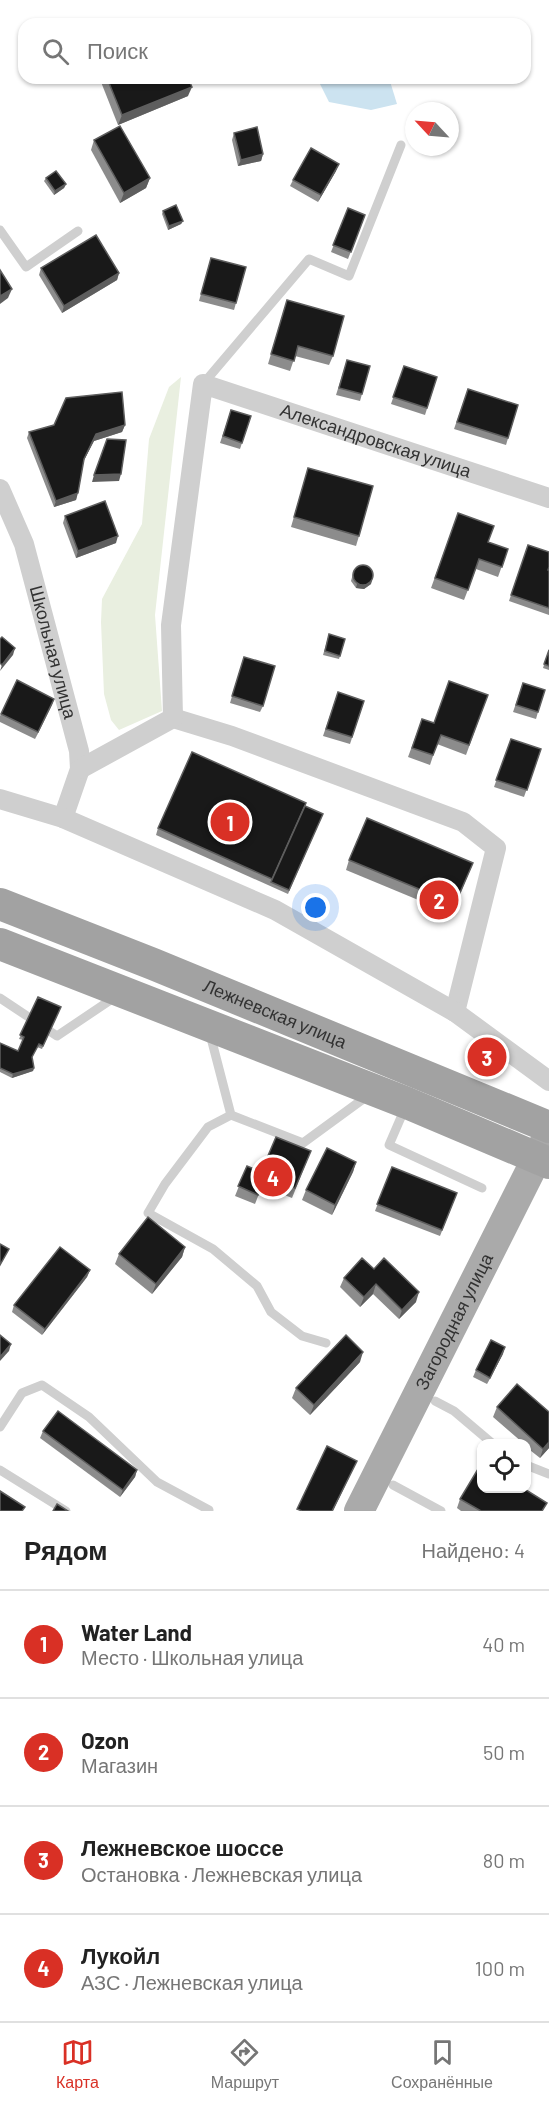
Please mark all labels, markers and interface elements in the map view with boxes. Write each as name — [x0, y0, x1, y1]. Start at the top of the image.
search box — [18, 18, 531, 84]
icon: search — [39, 35, 72, 68]
text: Поиск — [87, 37, 148, 63]
north arrow — [405, 102, 459, 156]
street label: Александровская улица — [278, 398, 475, 482]
street label: Школьная улица — [26, 583, 82, 722]
pin: 1 — [210, 800, 250, 844]
pin: 2 — [420, 878, 458, 922]
your location — [301, 893, 330, 922]
street label: Лежневская улица — [200, 974, 351, 1053]
pin: 3 — [468, 1034, 506, 1080]
pin: 4 — [254, 1154, 292, 1200]
street label: Загородная улица — [410, 1248, 498, 1393]
map controls — [477, 1439, 531, 1493]
button: locate — [477, 1439, 531, 1493]
text: Рядом — [24, 1534, 107, 1565]
text: Найдено: 4 — [422, 1538, 525, 1562]
text: Water Land — [81, 1619, 192, 1645]
text: 1 — [40, 1632, 47, 1656]
text: 40 m — [482, 1632, 525, 1656]
text: Место · Школьная улица — [81, 1645, 303, 1669]
text: Ozon — [81, 1727, 129, 1753]
text: 2 — [38, 1740, 49, 1764]
text: 50 m — [483, 1740, 525, 1764]
text: Магазин — [81, 1753, 158, 1777]
text: Лежневское шоссе — [81, 1834, 284, 1860]
text: 3 — [38, 1848, 49, 1872]
text: 80 m — [483, 1848, 525, 1872]
text: Остановка · Лежневская улица — [81, 1862, 362, 1886]
text: Лукойл — [81, 1942, 160, 1968]
text: 4 — [37, 1956, 50, 1980]
text: 100 m — [475, 1956, 525, 1980]
text: АЗС · Лежневская улица — [81, 1970, 303, 1994]
tab: Карта — [56, 2036, 99, 2092]
tab: Маршрут — [211, 2036, 279, 2092]
tab: Сохранённые — [391, 2036, 493, 2092]

